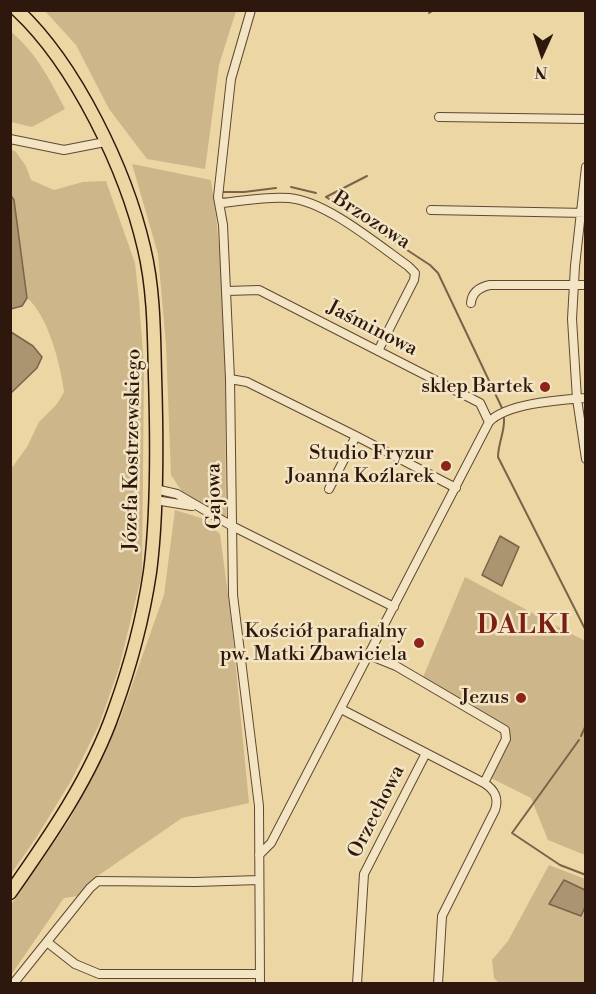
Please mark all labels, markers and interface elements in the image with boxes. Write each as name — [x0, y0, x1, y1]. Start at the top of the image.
north arrow — [512, 24, 572, 84]
text: N — [534, 62, 548, 82]
street label: Brzozowa — [328, 187, 414, 255]
street label: Jaśminowa — [323, 296, 421, 362]
street label: Józefa Kostrzewskiego — [119, 349, 147, 551]
place label: sklep Bartek — [421, 375, 533, 399]
marker: sklep Bartek — [538, 380, 552, 394]
place label: Studio Fryzur Joanna Koźlarek — [286, 442, 434, 489]
marker: Studio Fryzur Joanna Koźlarek — [439, 459, 453, 473]
street label: Gajowa — [202, 463, 228, 529]
district label: DALKI — [477, 611, 571, 643]
place label: Kościół parafialny pw. Matki Zbawiciela — [220, 620, 407, 667]
marker: Kościół parafialny pw. Matki Zbawiciela — [412, 636, 426, 650]
place label: Jezus — [461, 686, 509, 710]
marker: Jezus — [514, 691, 528, 705]
street label: Orzechowa — [343, 762, 411, 862]

